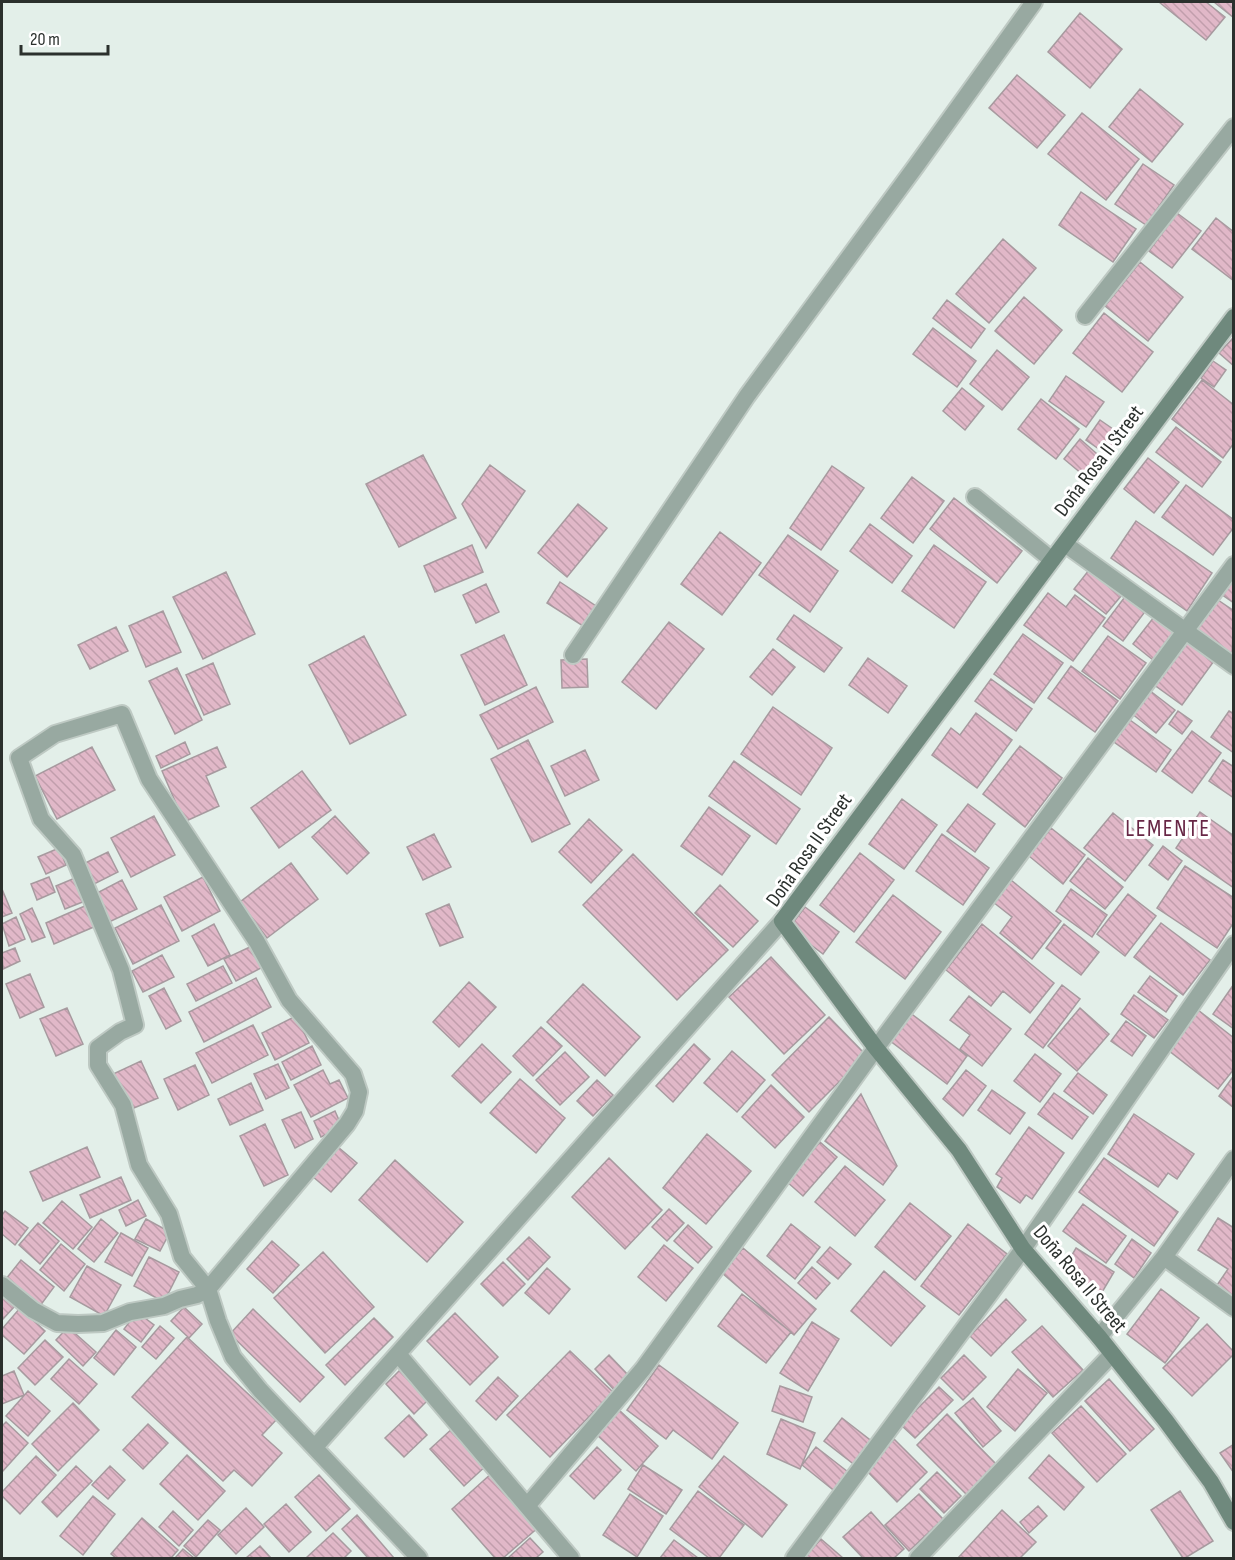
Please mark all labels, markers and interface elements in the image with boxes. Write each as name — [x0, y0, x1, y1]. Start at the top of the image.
scale bar — [21, 18, 108, 56]
text: 20 m — [30, 29, 60, 50]
street label: Doña Rosa II Street — [1049, 401, 1149, 521]
street label: Doña Rosa II Street — [761, 789, 857, 911]
district label: LEMENTE — [1125, 814, 1211, 843]
street label: Doña Rosa II Street — [1028, 1220, 1132, 1338]

